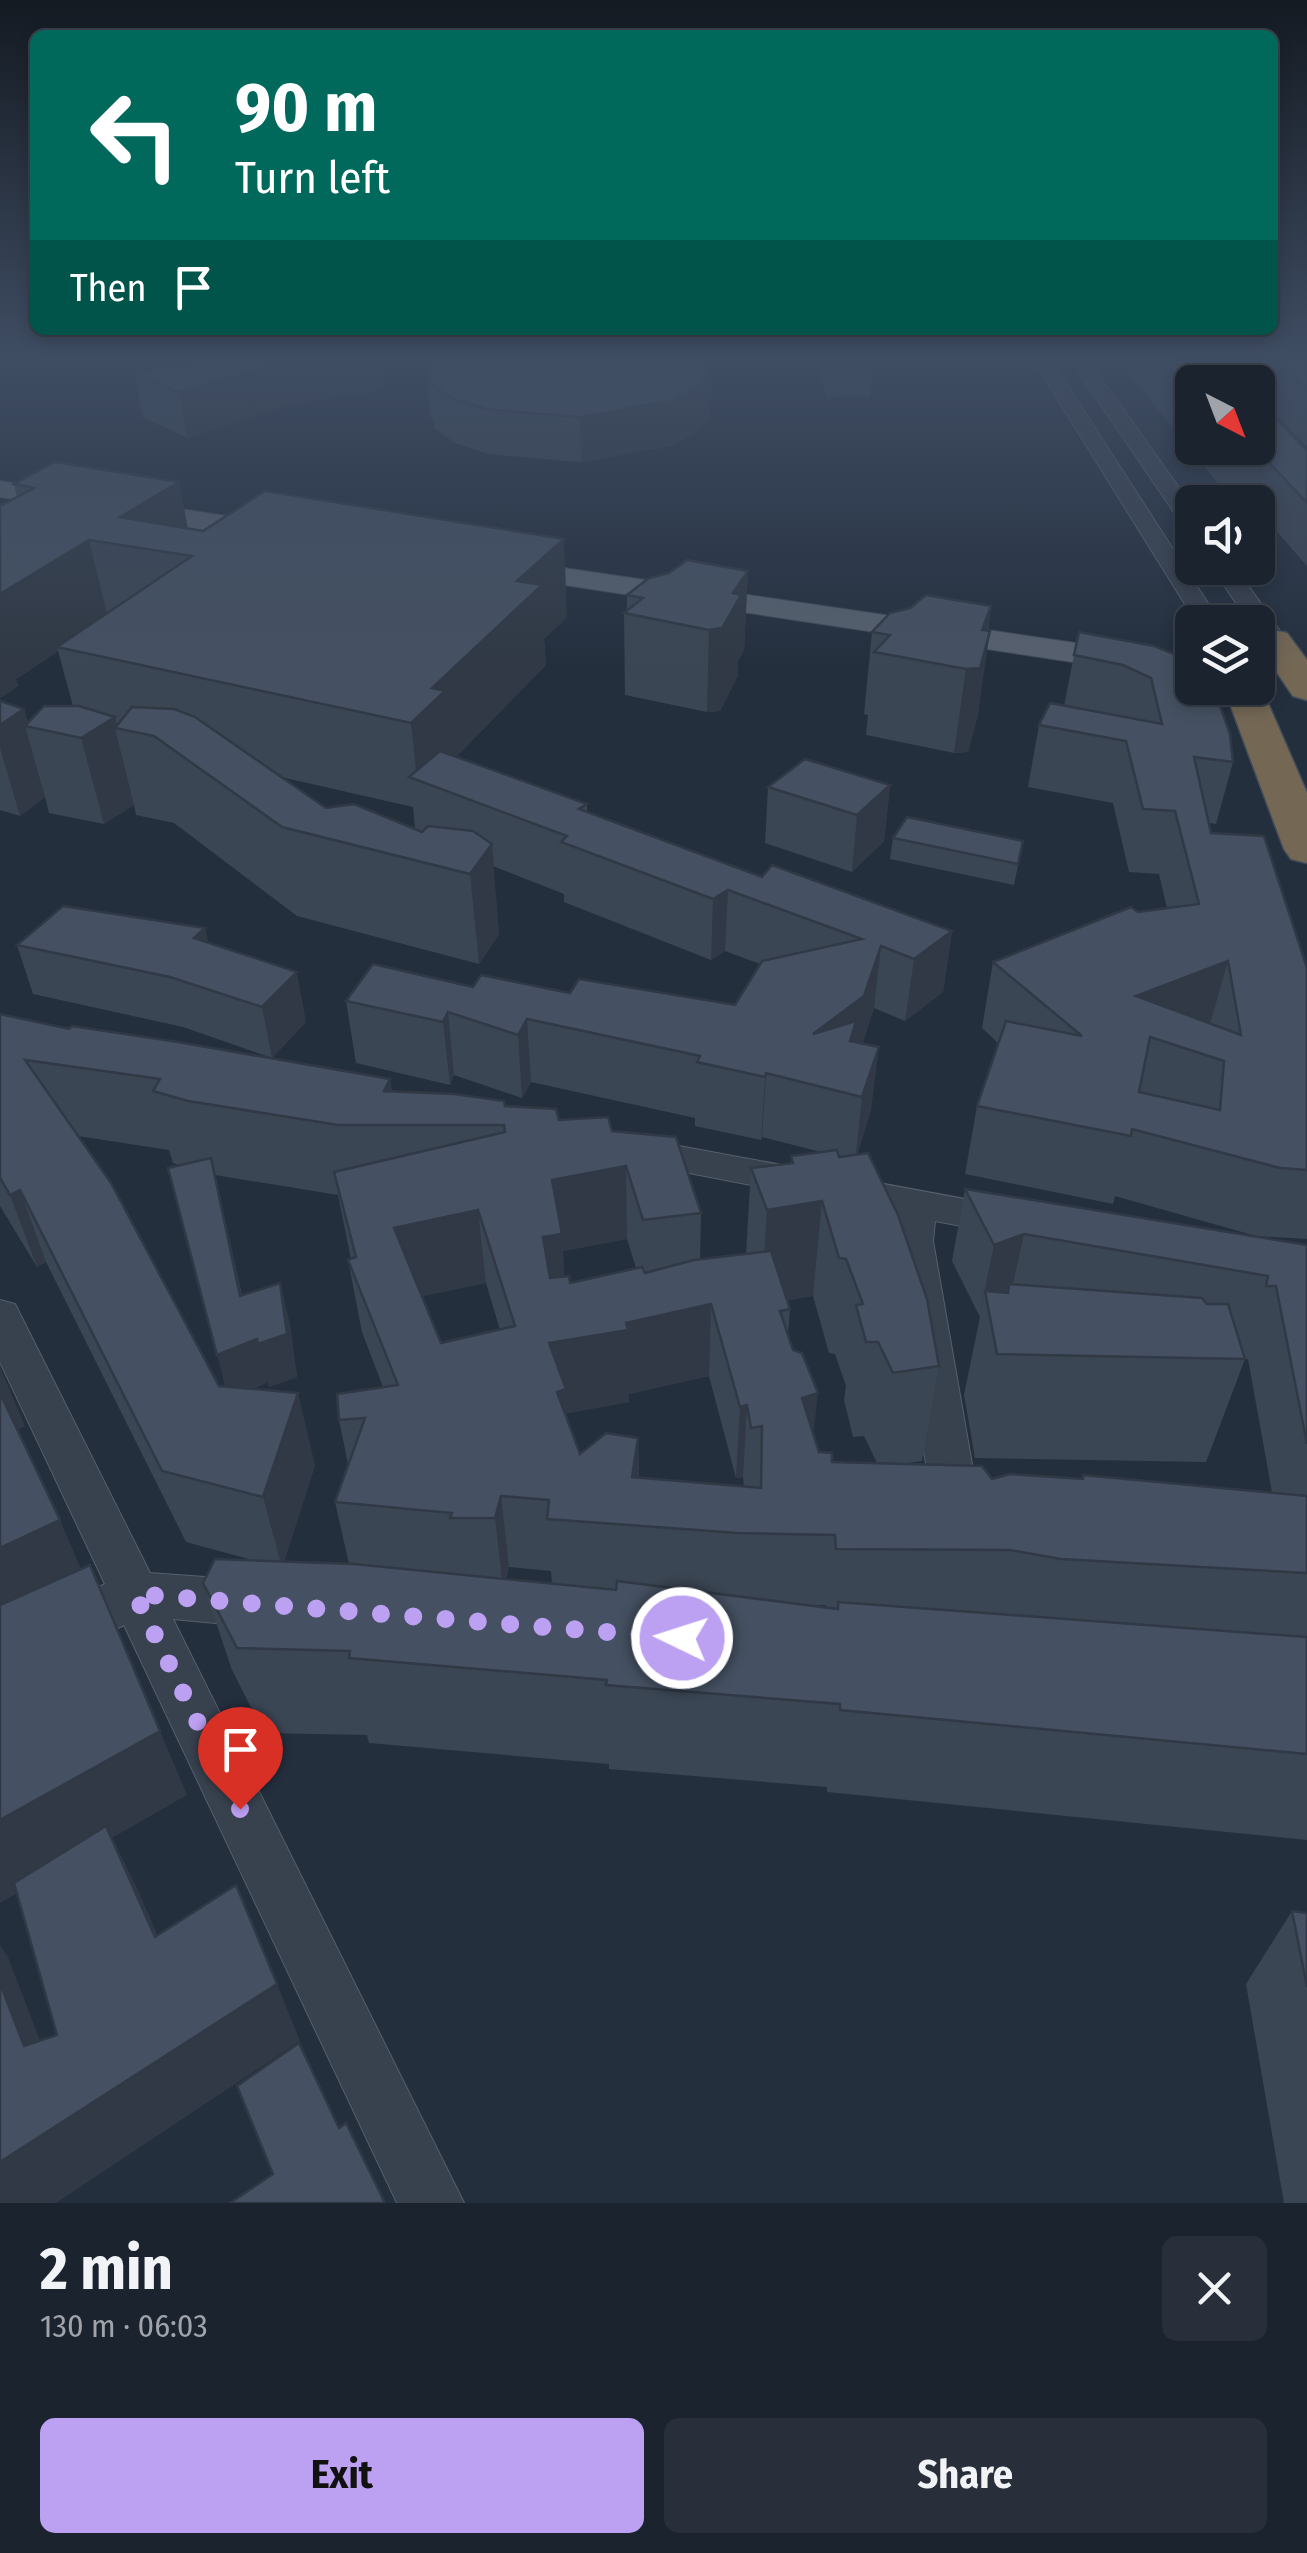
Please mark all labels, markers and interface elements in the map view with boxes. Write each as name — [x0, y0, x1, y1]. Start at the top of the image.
text: 90 m — [235, 66, 377, 150]
icon: left — [70, 70, 200, 200]
text: Turn left — [235, 151, 390, 205]
icon: arrive — [166, 260, 221, 315]
text: Then — [70, 265, 146, 311]
north arrow — [1175, 365, 1275, 465]
map controls — [1175, 365, 1275, 705]
button: sound — [1175, 485, 1275, 585]
button: layers — [1175, 605, 1275, 705]
position arrow — [630, 1586, 734, 1690]
pin — [198, 1707, 283, 1810]
icon: arrive — [213, 1722, 268, 1777]
text: 2 min — [40, 2233, 173, 2305]
button: close — [1162, 2236, 1267, 2341]
text: 130 m · 06:03 — [40, 2307, 208, 2345]
button: Exit — [40, 2418, 644, 2533]
button: Share — [664, 2418, 1267, 2533]

